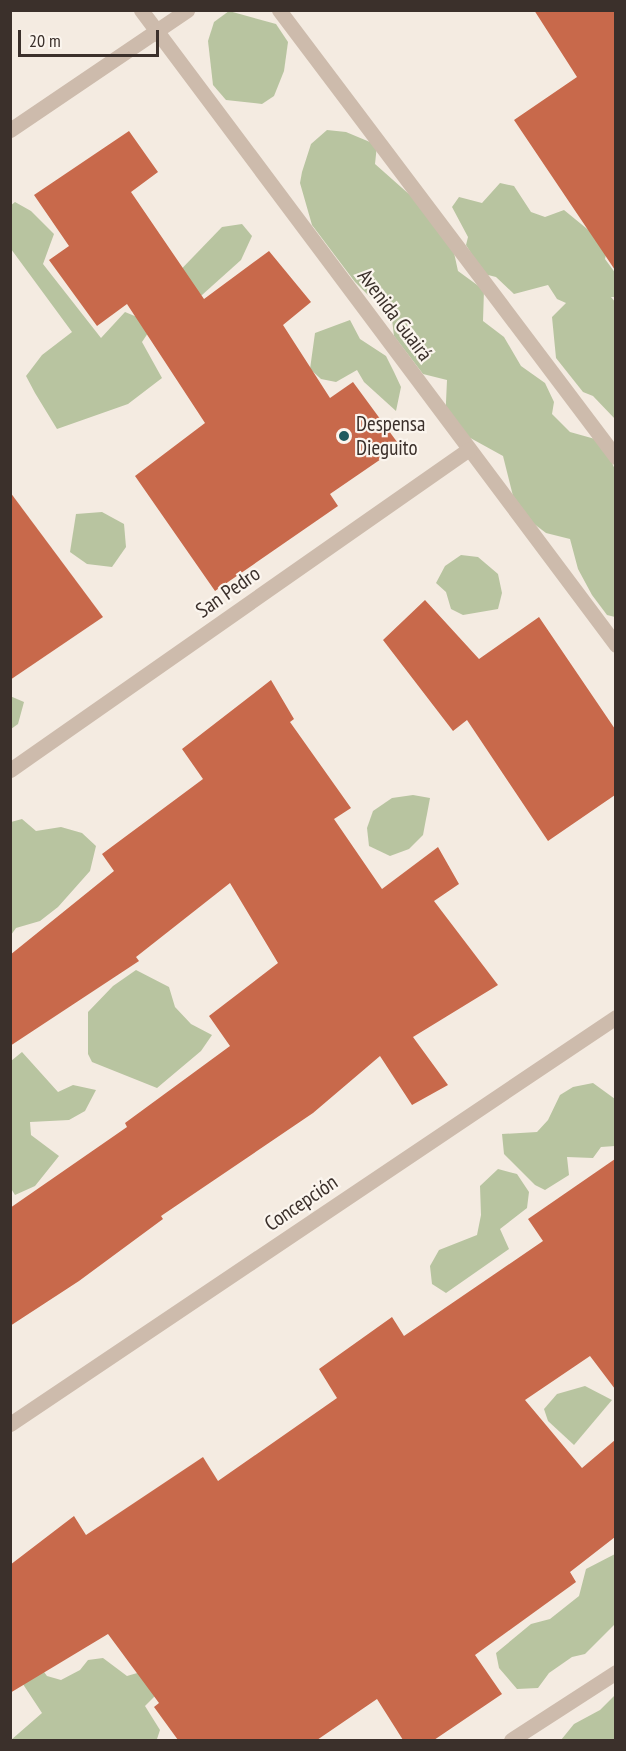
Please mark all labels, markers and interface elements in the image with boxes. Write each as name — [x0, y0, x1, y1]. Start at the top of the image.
scale bar — [21, 18, 162, 56]
text: 20 m — [29, 29, 61, 52]
street label: Avenida Guairá — [352, 264, 438, 366]
place label: Despensa Dieguito — [356, 411, 425, 461]
marker: Despensa Dieguito — [337, 429, 351, 443]
street label: San Pedro — [191, 561, 265, 623]
street label: Concepción — [260, 1169, 342, 1237]

